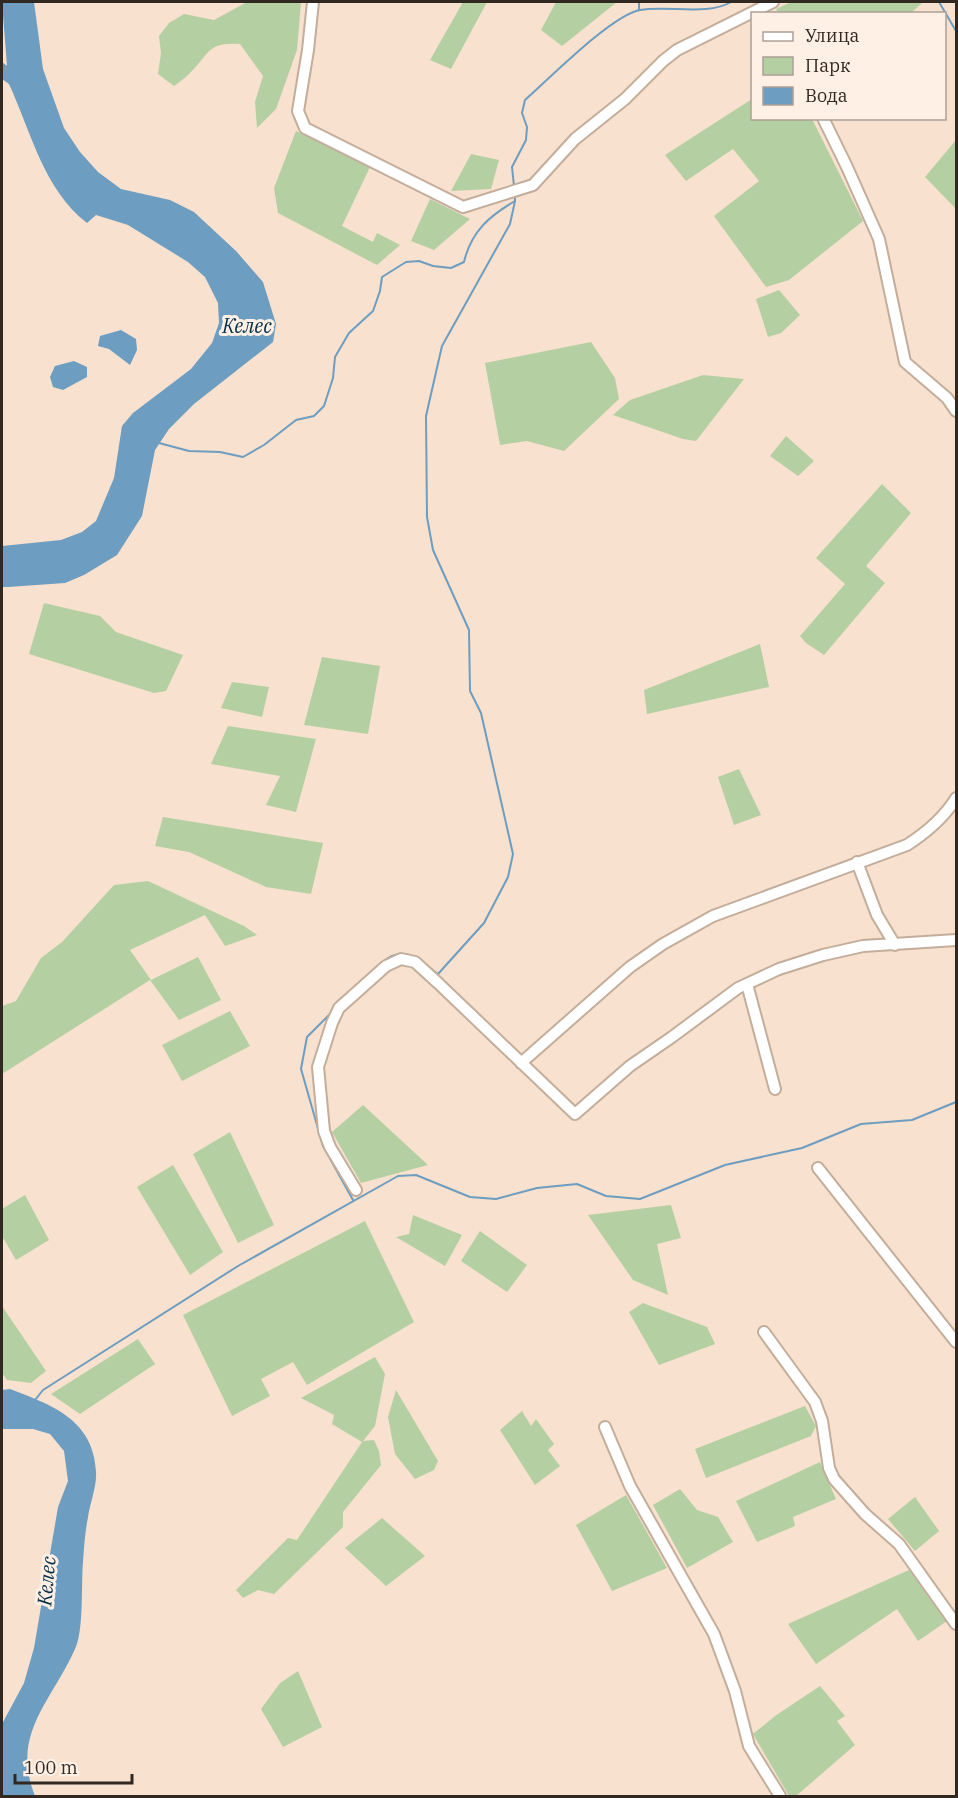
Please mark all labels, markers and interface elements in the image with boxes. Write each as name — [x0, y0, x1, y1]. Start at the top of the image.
legend — [751, 12, 946, 120]
text: Улица — [805, 24, 860, 47]
text: Парк — [805, 54, 851, 77]
text: Вода — [805, 84, 848, 107]
water label: Келес — [221, 312, 272, 339]
water label: Келес — [30, 1555, 62, 1608]
scale bar — [15, 1747, 132, 1785]
text: 100 m — [24, 1756, 78, 1779]

